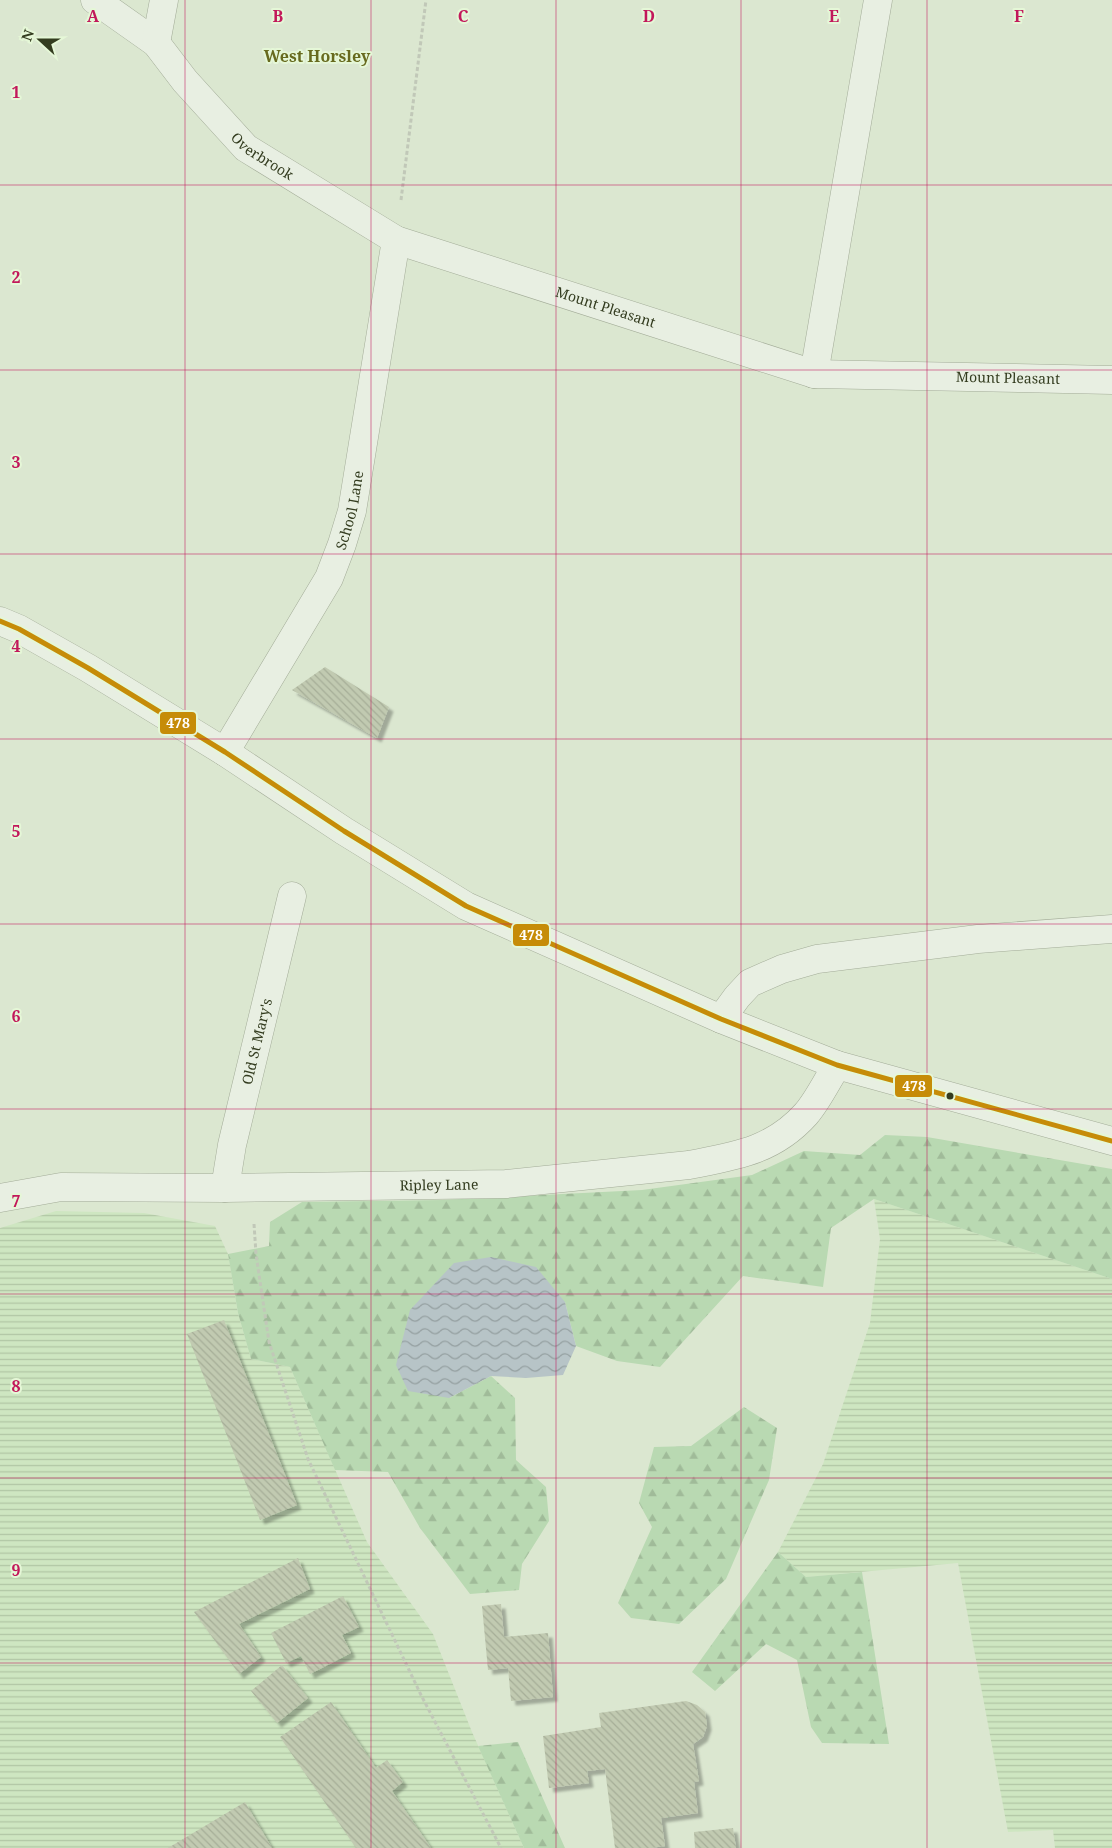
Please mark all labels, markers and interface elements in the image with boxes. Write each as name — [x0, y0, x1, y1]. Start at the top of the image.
text: A — [87, 5, 100, 27]
text: B — [273, 5, 284, 27]
text: C — [458, 5, 469, 27]
text: D — [643, 5, 655, 27]
text: E — [829, 5, 839, 27]
text: F — [1014, 5, 1024, 27]
north arrow — [15, 15, 65, 65]
text: N — [17, 27, 38, 44]
district label: West Horsley — [264, 45, 371, 67]
text: 1 — [11, 81, 21, 103]
street label: Overbrook — [227, 128, 298, 184]
text: 2 — [11, 266, 21, 288]
street label: Mount Pleasant — [553, 282, 658, 332]
street label: Mount Pleasant — [956, 367, 1060, 388]
text: 3 — [11, 451, 21, 473]
street label: School Lane — [331, 469, 367, 552]
text: 4 — [11, 635, 21, 657]
line badge: 478 — [159, 711, 197, 735]
text: 478 — [166, 713, 190, 732]
text: 5 — [11, 820, 21, 842]
line badge: 478 — [512, 923, 550, 947]
text: 478 — [519, 925, 543, 944]
street label: Old St Mary's — [237, 996, 276, 1086]
text: 6 — [11, 1005, 21, 1027]
line badge: 478 — [894, 1074, 933, 1098]
text: 478 — [902, 1076, 926, 1095]
unlabelled marker — [945, 1091, 955, 1101]
street label: Ripley Lane — [399, 1174, 479, 1195]
text: 7 — [11, 1190, 21, 1212]
text: 8 — [11, 1375, 21, 1397]
text: 9 — [11, 1559, 21, 1581]

